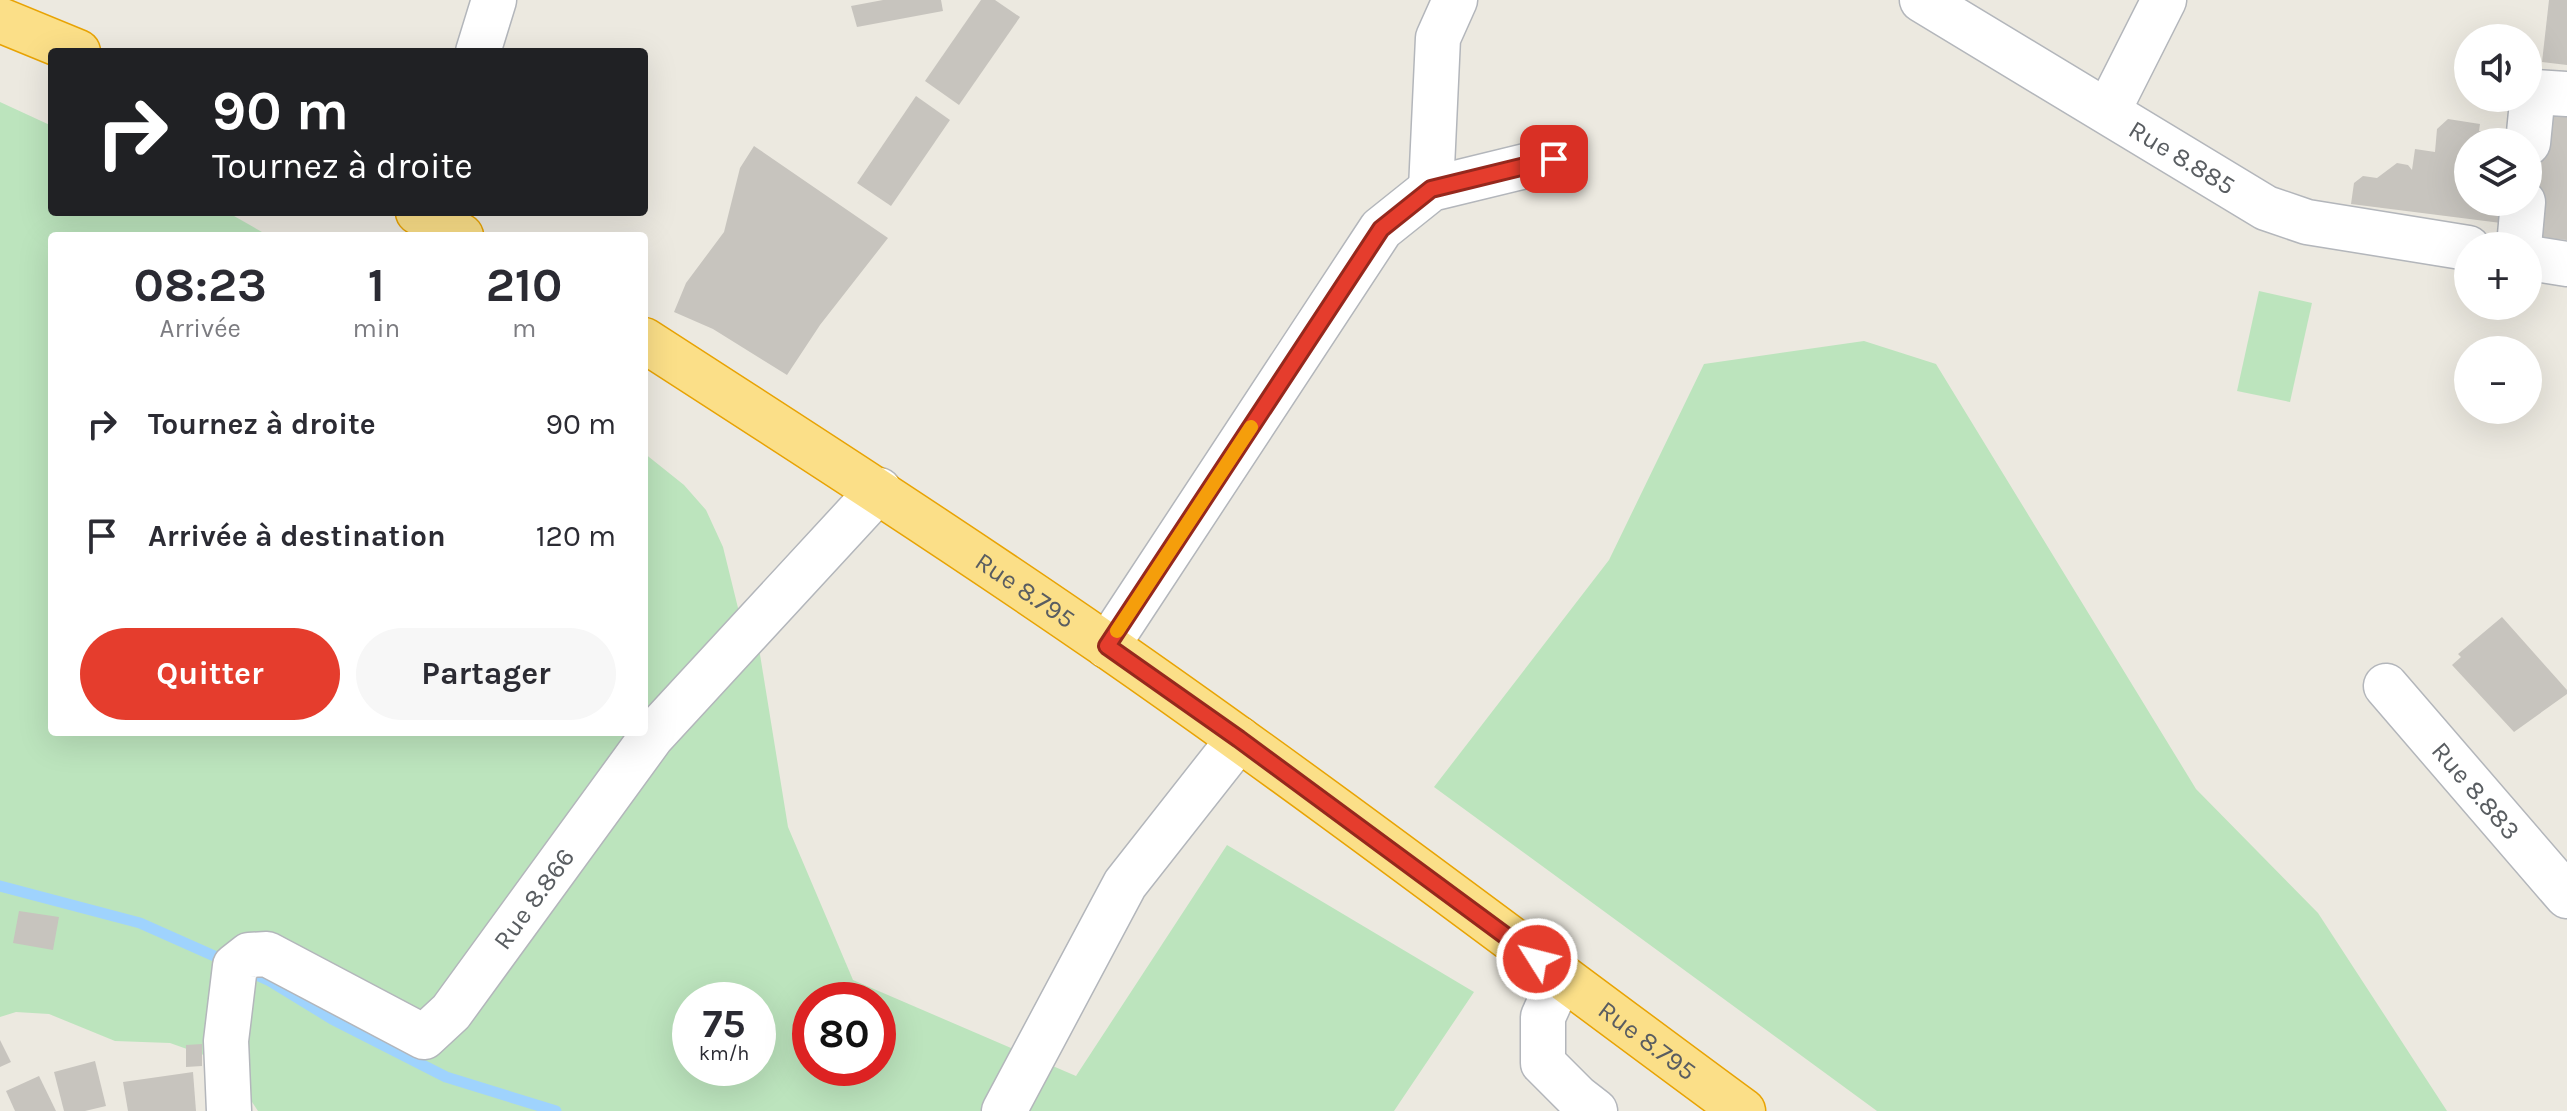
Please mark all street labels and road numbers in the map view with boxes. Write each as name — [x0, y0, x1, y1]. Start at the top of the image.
street label: Rue 8.885 — [2123, 113, 2241, 201]
street label: Rue 8.795 — [970, 545, 1081, 635]
street label: Rue 8.883 — [2425, 735, 2527, 846]
street label: Rue 8.866 — [486, 842, 581, 955]
street label: Rue 8.795 — [1592, 994, 1702, 1087]

